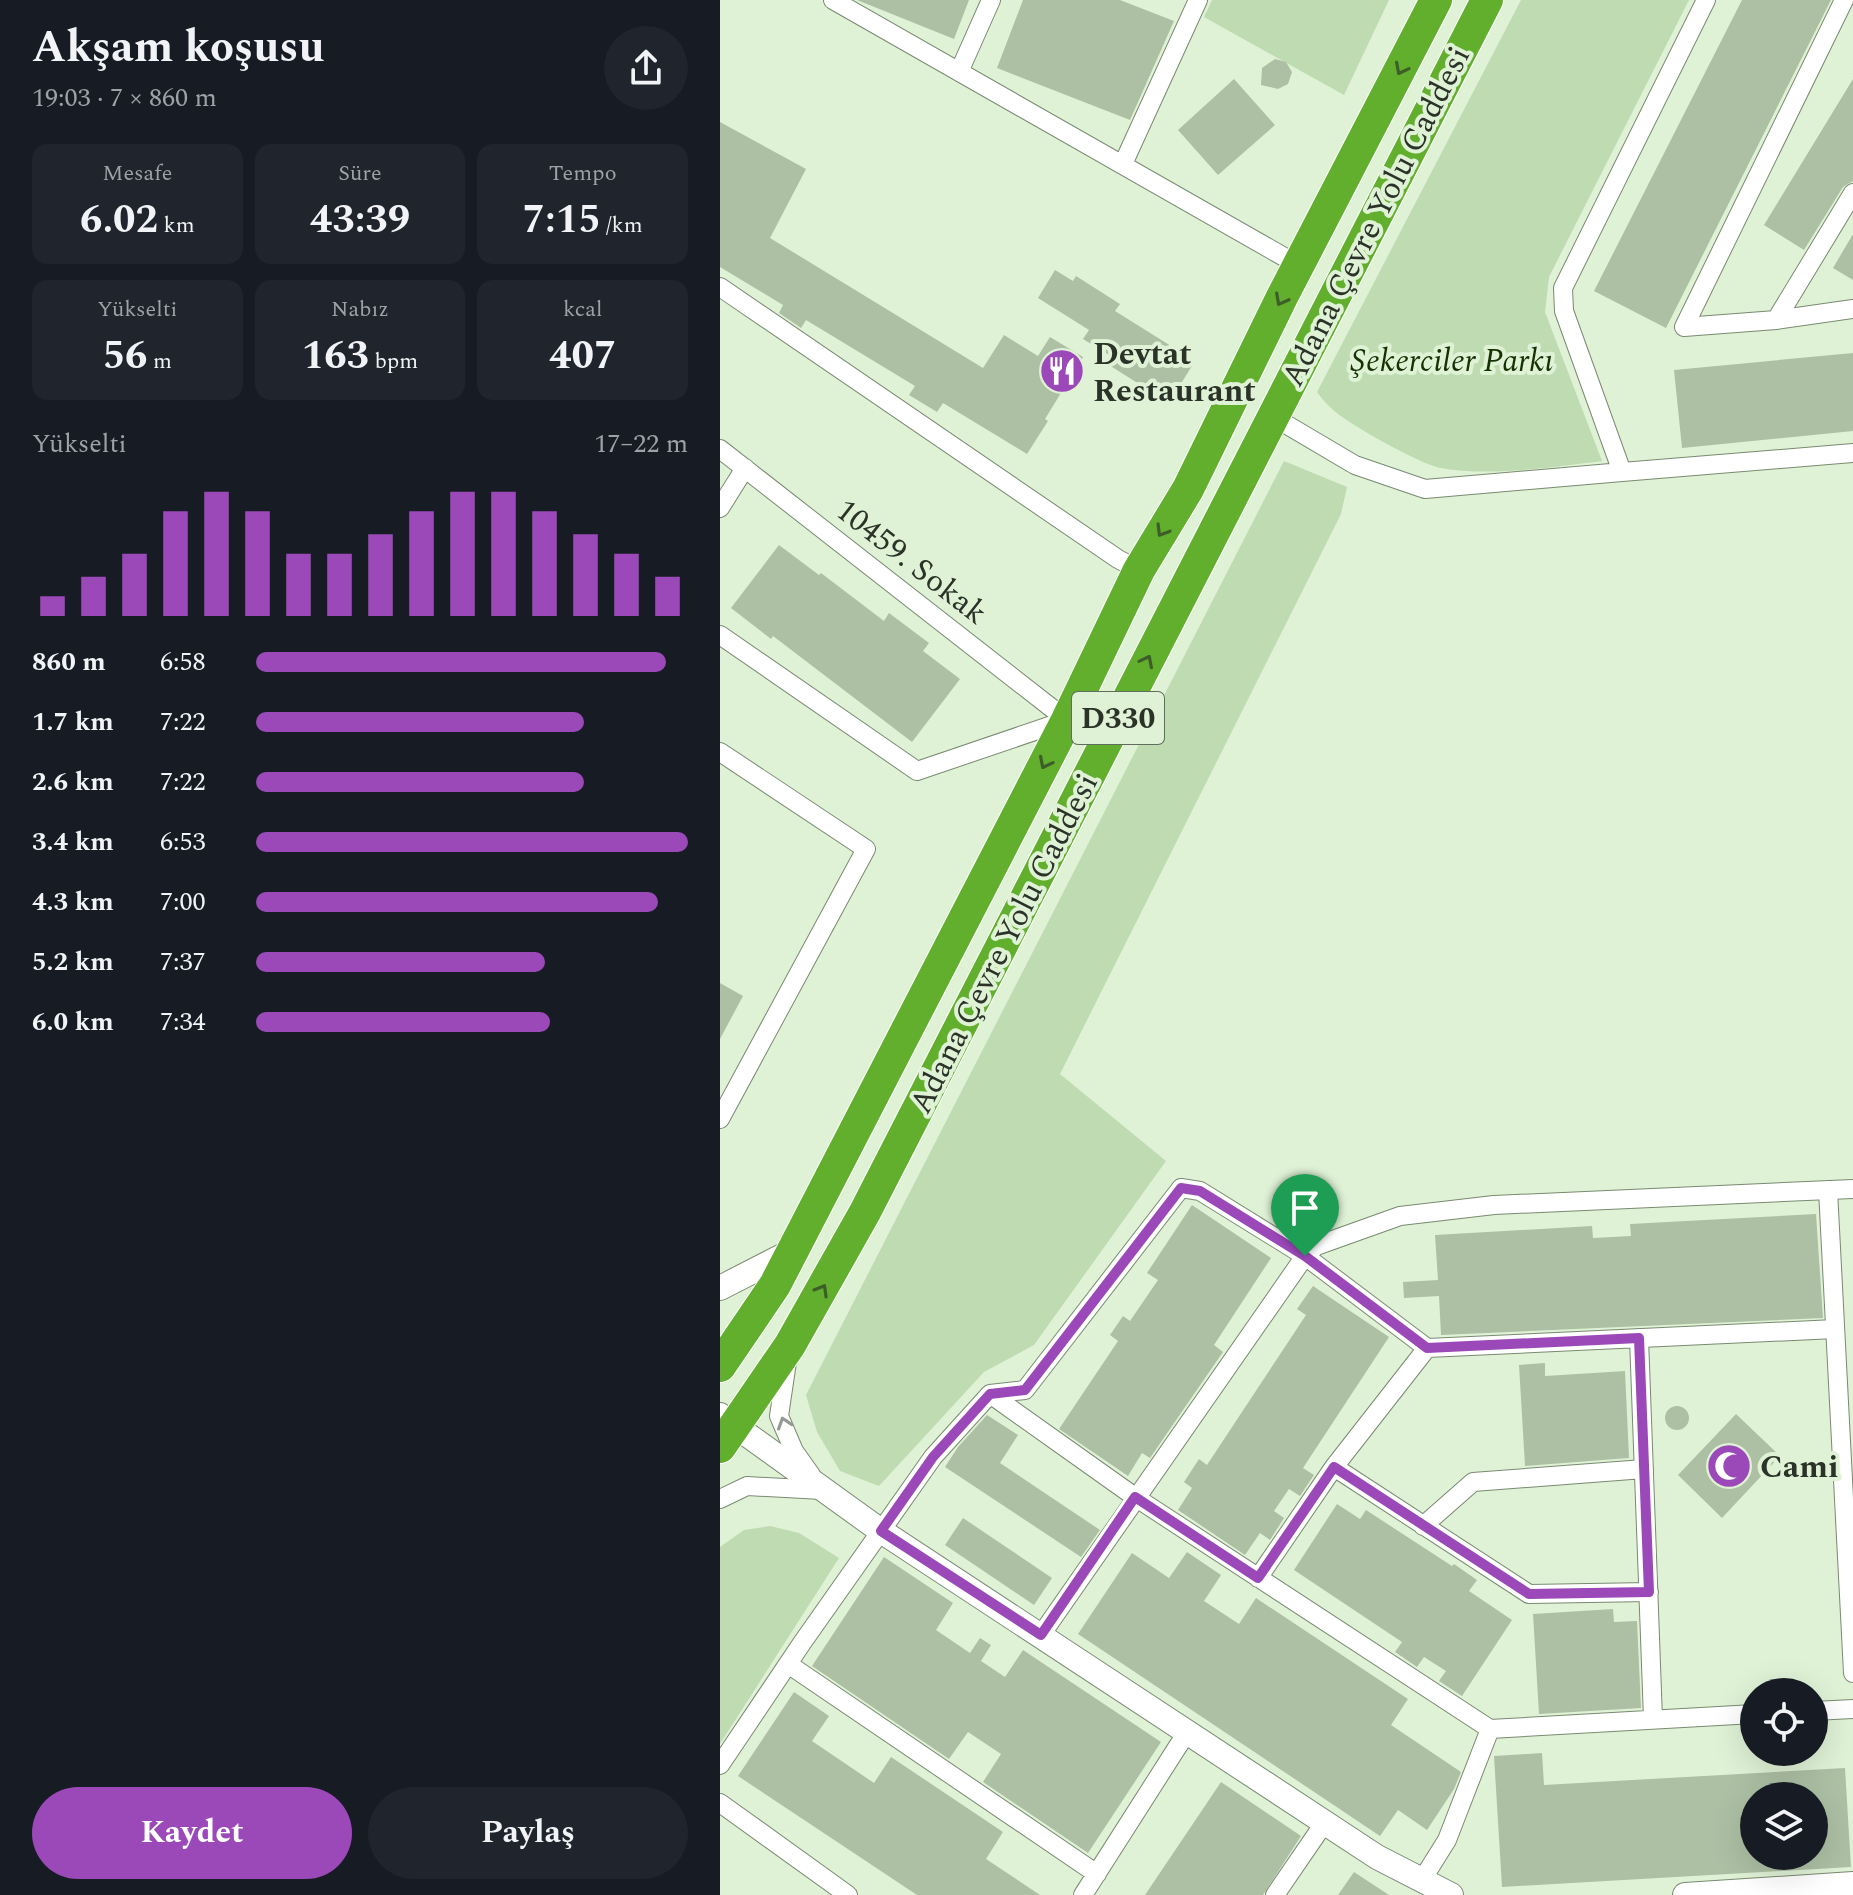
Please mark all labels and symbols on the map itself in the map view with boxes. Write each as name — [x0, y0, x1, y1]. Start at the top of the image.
street label: Adana Çevre Yolu Caddesi — [1269, 38, 1484, 396]
one-way arrow — [1395, 61, 1410, 76]
one-way arrow — [1276, 292, 1291, 307]
place label: Devtat Restaurant — [1093, 330, 1256, 416]
park label: Şekerciler Parkı — [1350, 337, 1554, 386]
restaurant icon: Devtat Restaurant — [1038, 347, 1086, 395]
street label: 10459. Sokak — [824, 487, 998, 637]
one-way arrow — [1157, 522, 1172, 537]
one-way arrow — [1137, 655, 1153, 670]
road number: D330 — [1072, 692, 1164, 744]
one-way arrow — [1039, 755, 1054, 769]
street label: Adana Çevre Yolu Caddesi — [897, 765, 1112, 1123]
pin — [1271, 1174, 1339, 1256]
one-way arrow — [812, 1284, 827, 1298]
one-way arrow — [777, 1417, 793, 1431]
mosque icon: Cami — [1705, 1442, 1753, 1490]
place label: Cami — [1760, 1443, 1839, 1492]

